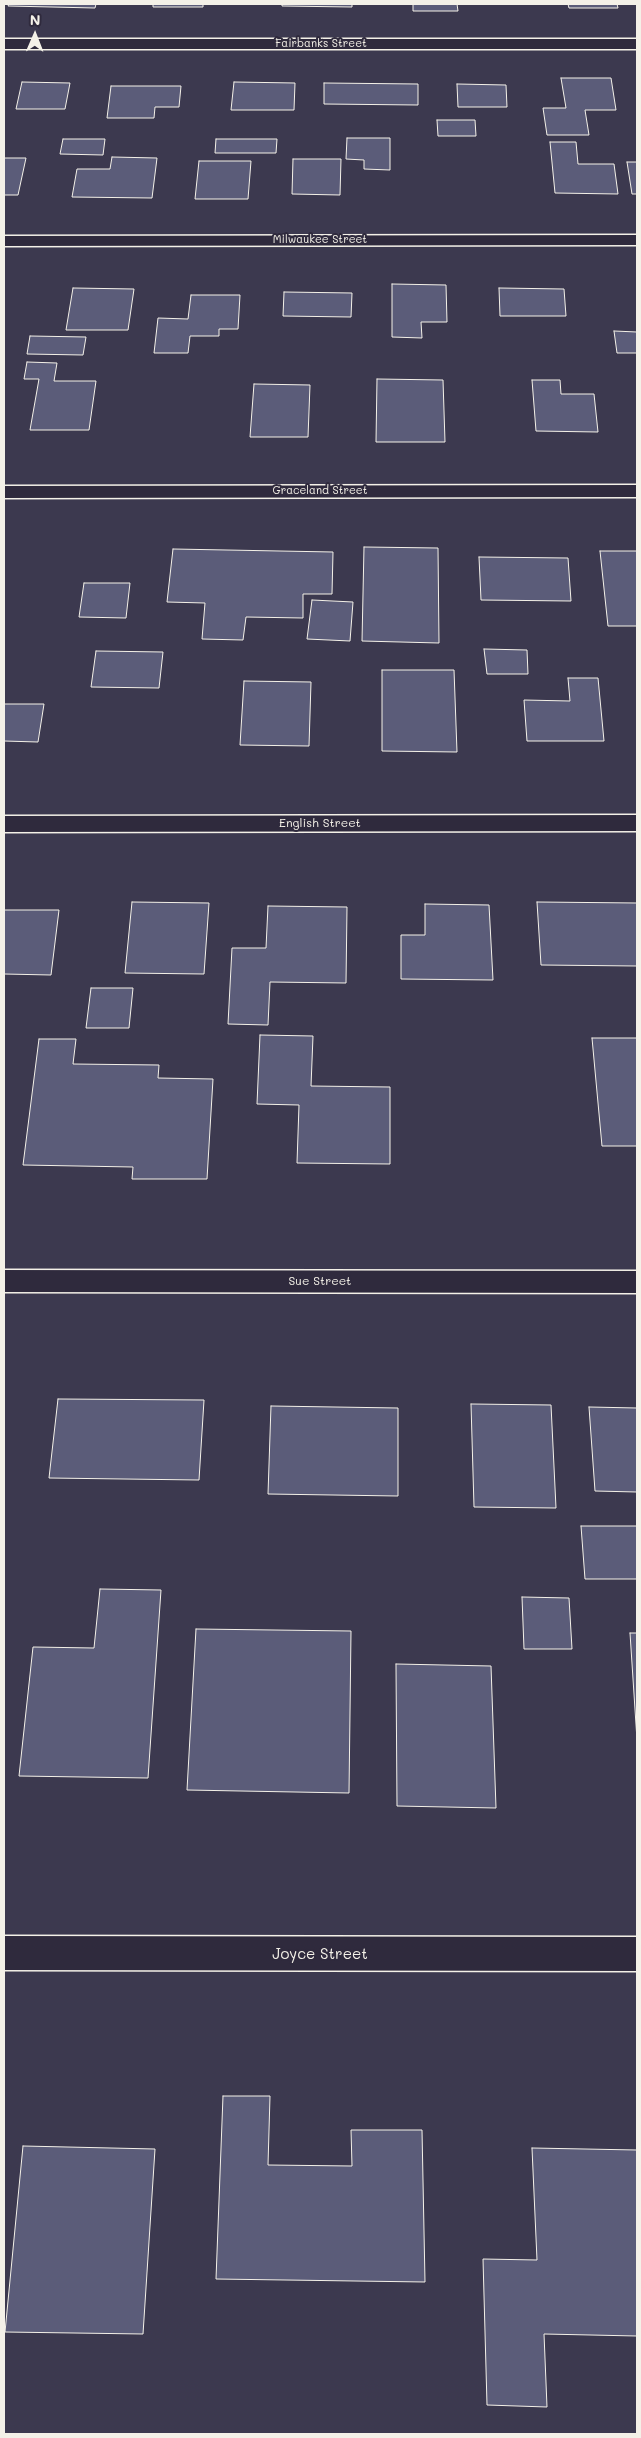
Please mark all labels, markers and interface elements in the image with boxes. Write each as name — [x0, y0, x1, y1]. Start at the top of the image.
north arrow — [10, 10, 60, 60]
text: N — [30, 10, 41, 29]
street label: Fairbanks Street — [275, 37, 367, 51]
street label: Milwaukee Street — [273, 233, 367, 247]
street label: Graceland Street — [272, 484, 368, 498]
street label: English Street — [279, 816, 361, 830]
street label: Sue Street — [289, 1274, 351, 1288]
street label: Joyce Street — [272, 1945, 368, 1963]

